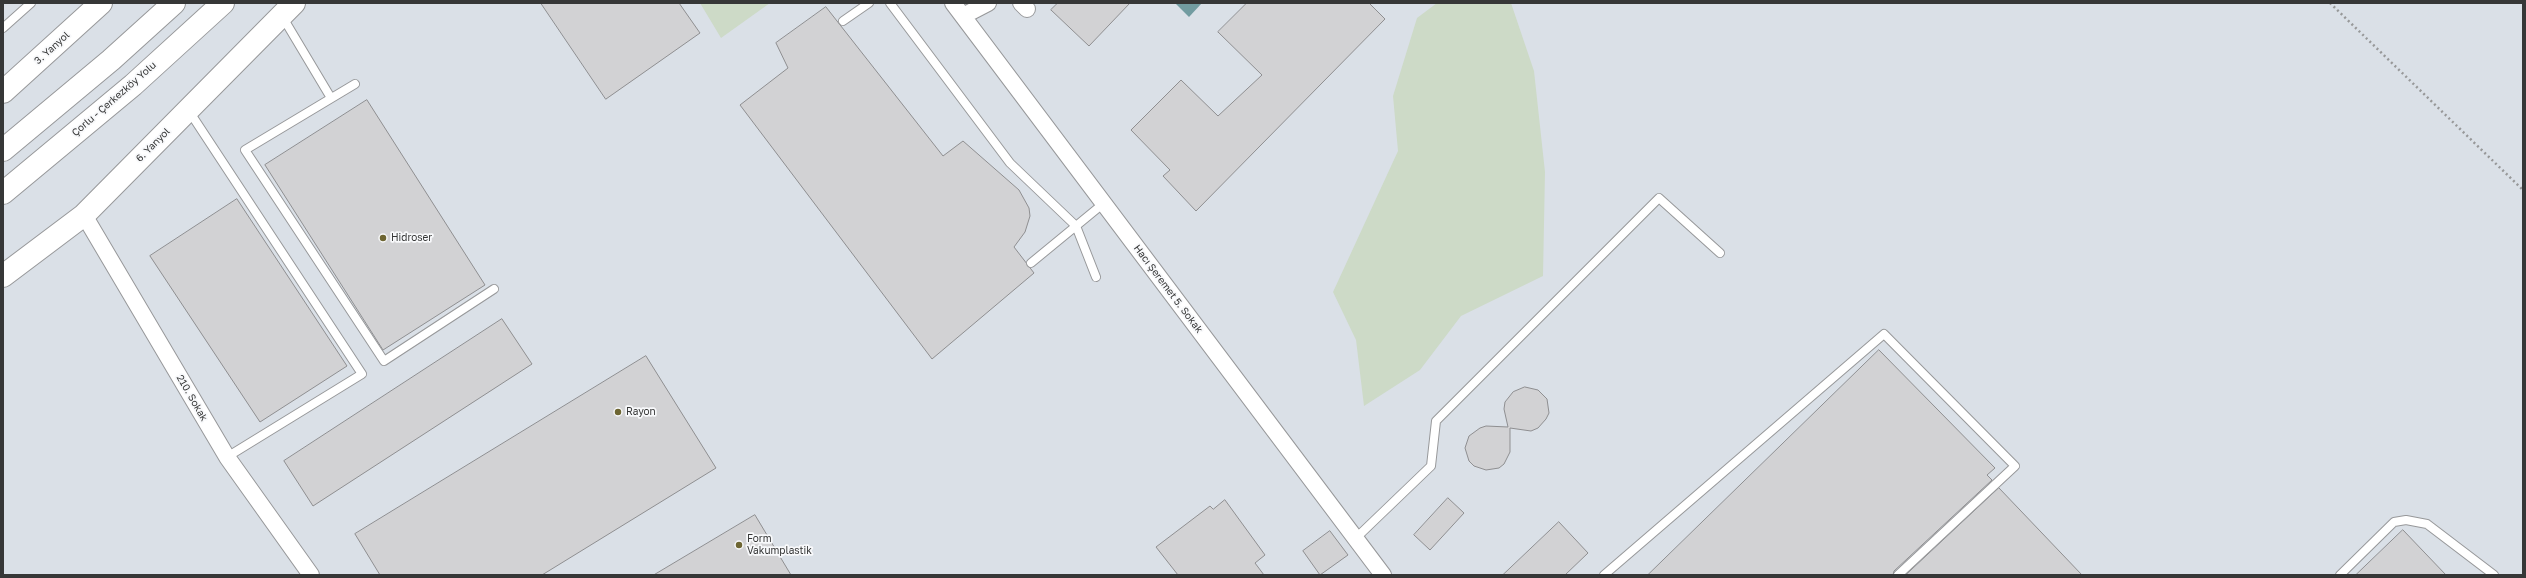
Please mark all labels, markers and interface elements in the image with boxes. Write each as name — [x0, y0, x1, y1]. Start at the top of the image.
street label: 3. Yanyol — [32, 29, 72, 67]
street label: Çorlu - Çerkezköy Yolu — [69, 59, 159, 139]
street label: 6. Yanyol — [133, 125, 173, 165]
place label: Hidroser — [391, 232, 432, 244]
marker: Hidroser — [378, 233, 388, 243]
street label: Hacı Şeremet 5. Sokak — [1131, 243, 1205, 335]
street label: 210. Sokak — [174, 373, 210, 423]
place label: Rayon — [626, 406, 656, 418]
marker: Rayon — [613, 407, 623, 417]
place label: Form Vakumplastik — [747, 533, 812, 556]
marker: Form Vakumplastik — [734, 540, 744, 550]

